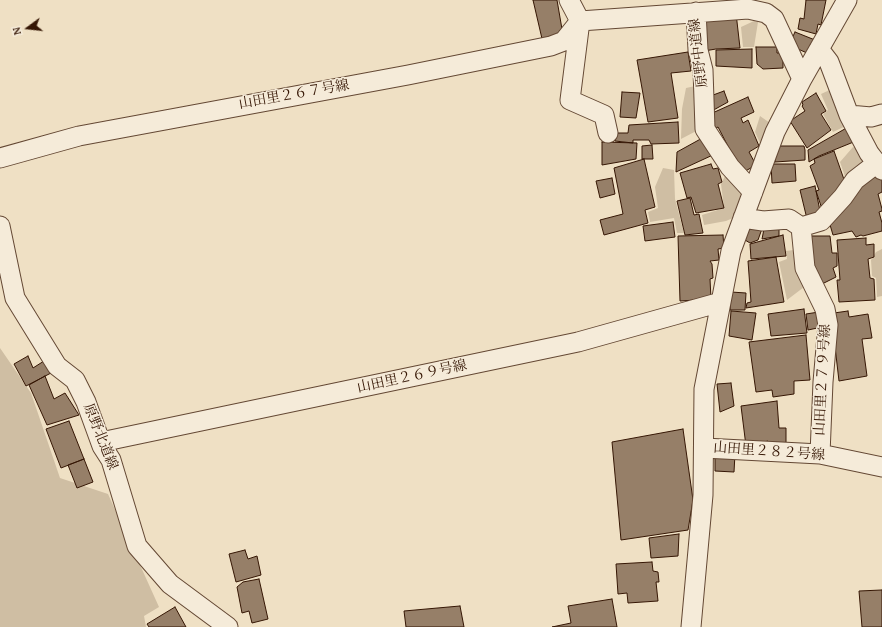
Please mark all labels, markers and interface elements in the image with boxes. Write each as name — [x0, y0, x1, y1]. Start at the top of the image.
north arrow — [8, 8, 48, 48]
street label: 原野中道線 — [686, 17, 712, 89]
text: N — [8, 25, 25, 37]
street label: 山田里２６７号線 — [237, 77, 351, 113]
street label: 山田里２７９号線 — [812, 324, 834, 436]
street label: 山田里２６９号線 — [355, 357, 469, 397]
street label: 原野北道線 — [79, 401, 121, 473]
street label: 山田里２８２号線 — [713, 440, 825, 464]

